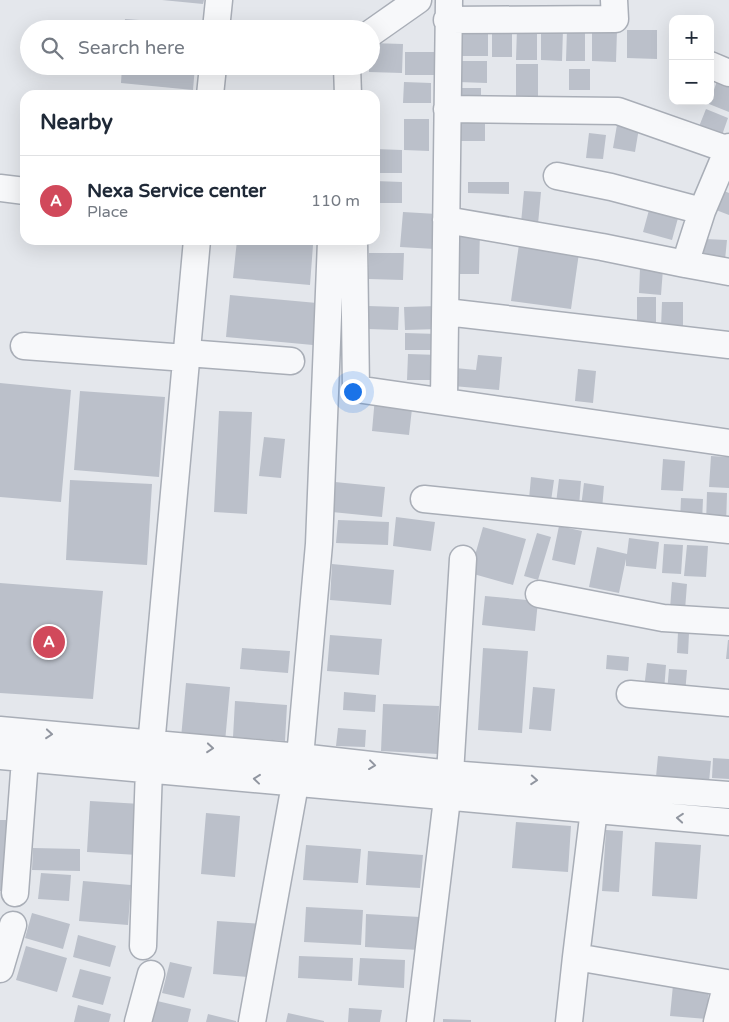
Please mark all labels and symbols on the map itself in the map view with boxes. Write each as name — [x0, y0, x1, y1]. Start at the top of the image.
your location — [340, 379, 366, 405]
pin: A — [33, 623, 65, 661]
one-way arrow — [45, 729, 53, 740]
one-way arrow — [207, 743, 215, 754]
one-way arrow — [368, 759, 376, 770]
one-way arrow — [253, 773, 261, 784]
one-way arrow — [530, 775, 538, 786]
one-way arrow — [676, 813, 684, 824]

